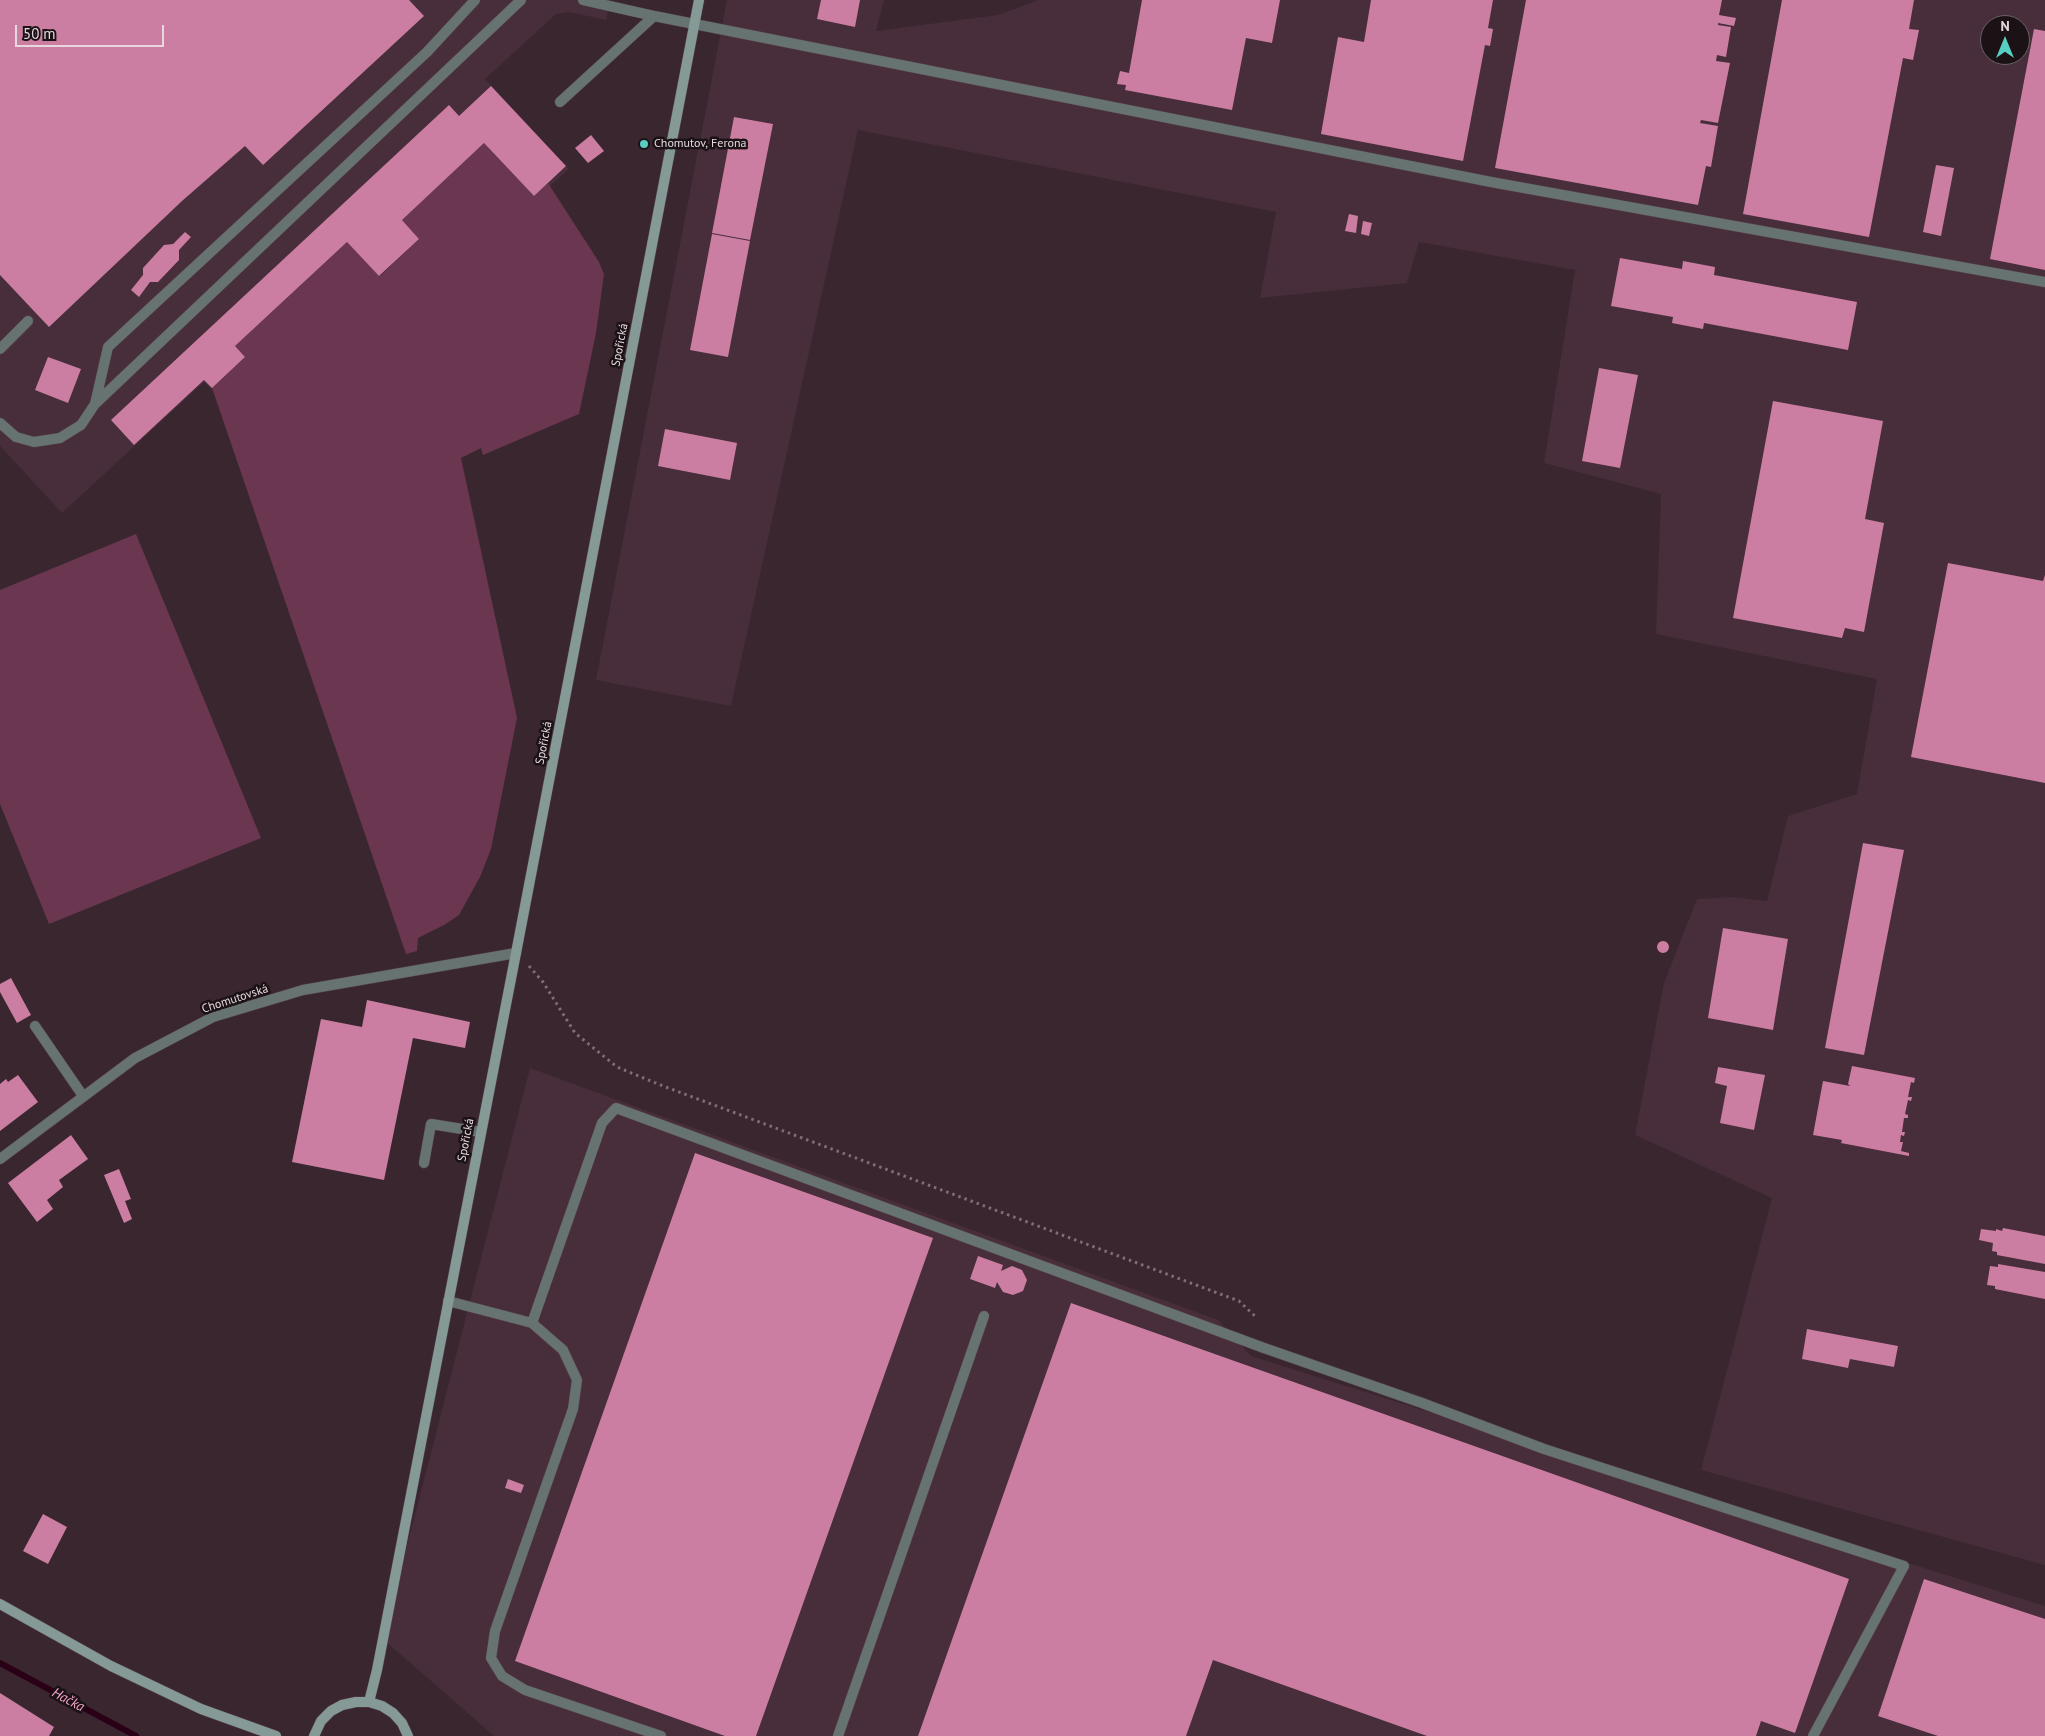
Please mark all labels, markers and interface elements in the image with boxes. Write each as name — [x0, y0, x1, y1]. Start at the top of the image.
scale bar — [18, 15, 166, 47]
north arrow — [1980, 15, 2030, 65]
text: N — [2000, 17, 2010, 35]
text: 50 m — [23, 24, 56, 43]
place label: Chomutov, Ferona — [654, 137, 746, 151]
marker: Chomutov, Ferona — [638, 138, 650, 150]
street label: Spořická — [609, 322, 631, 368]
street label: Spořická — [533, 720, 555, 766]
street label: Chomutovská — [200, 982, 270, 1016]
street label: Spořická — [455, 1117, 477, 1163]
water label: Hačka — [49, 1685, 87, 1715]

